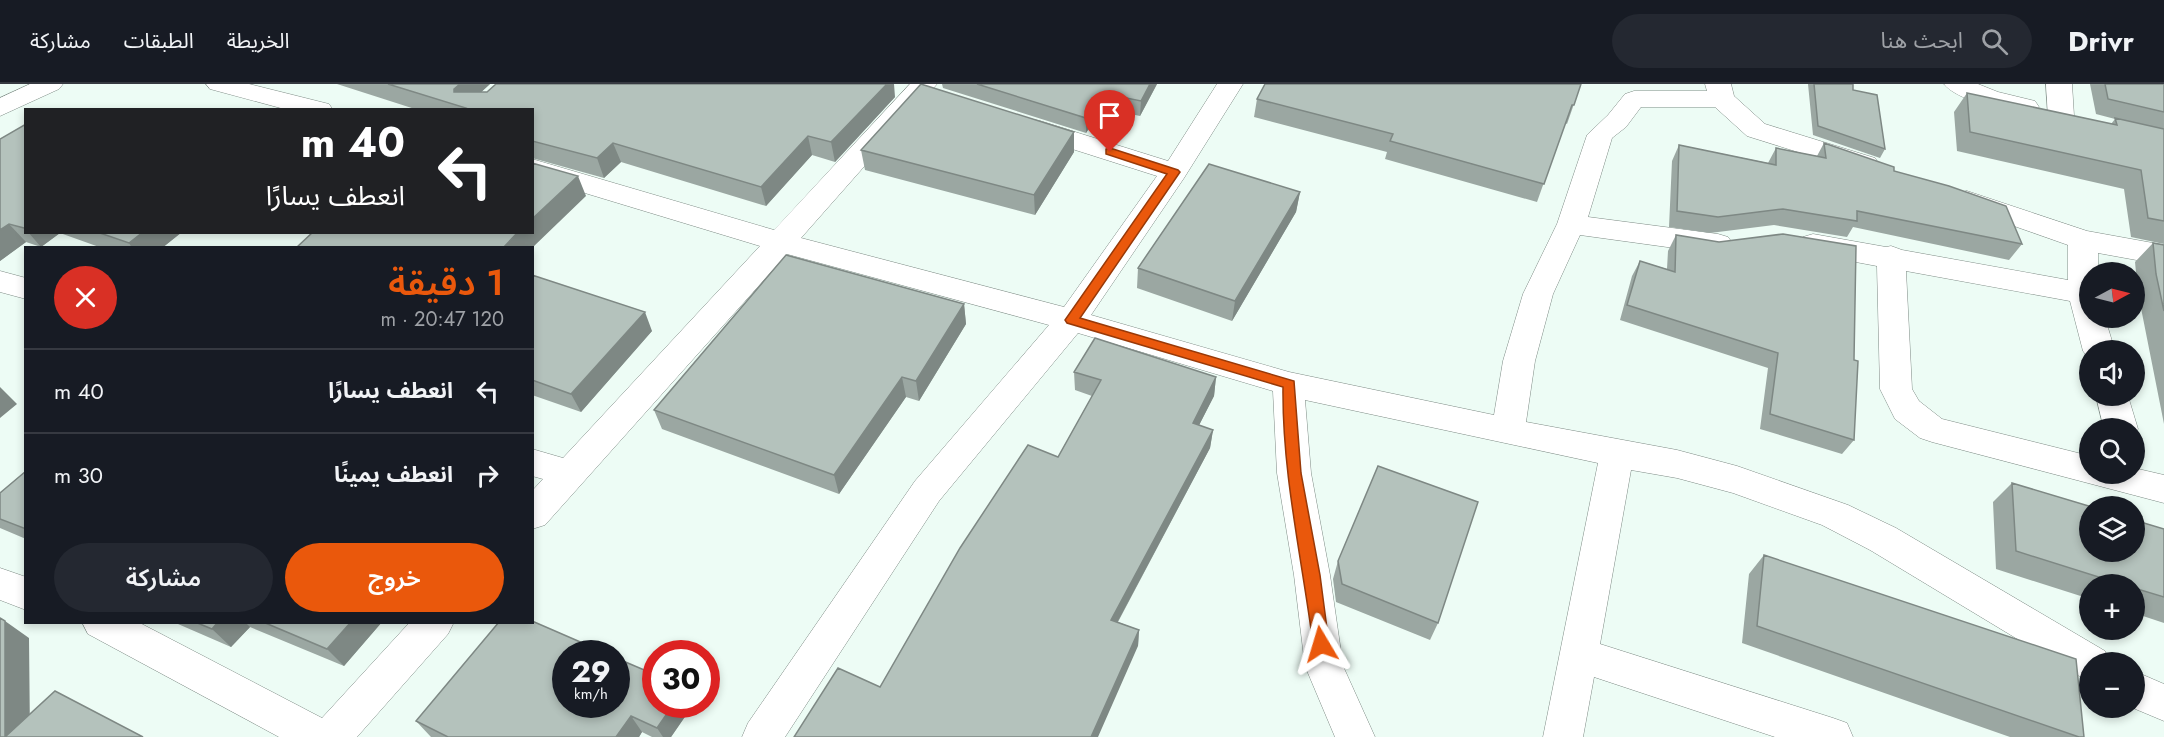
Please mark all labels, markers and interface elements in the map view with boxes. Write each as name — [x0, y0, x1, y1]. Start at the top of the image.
search box — [1612, 14, 2032, 68]
text: Drivr — [2068, 21, 2134, 62]
text: ابحث هنا — [1881, 24, 1963, 56]
icon: search — [1978, 25, 2011, 58]
text: مشاركة — [30, 26, 91, 56]
text: الطبقات — [124, 26, 194, 56]
text: الخريطة — [227, 26, 290, 56]
pin — [1084, 90, 1135, 152]
icon: arrive — [1093, 99, 1126, 132]
text: 40 m — [301, 112, 405, 173]
icon: left — [426, 132, 504, 210]
text: انعطف يسارًا — [266, 176, 405, 215]
text: 1 دقيقة — [388, 256, 504, 308]
north arrow — [2079, 262, 2145, 328]
map controls — [2079, 262, 2145, 718]
button: close — [54, 266, 117, 329]
text: 120 m · 20:47 — [380, 305, 504, 334]
button: sound — [2079, 340, 2145, 406]
text: انعطف يسارًا — [328, 374, 453, 406]
text: 40 m — [54, 375, 104, 407]
icon: left — [471, 375, 504, 408]
button: search — [2079, 418, 2145, 484]
text: انعطف يمينًا — [334, 458, 453, 490]
text: 30 m — [54, 459, 103, 491]
icon: right — [471, 459, 504, 492]
button: layers — [2079, 496, 2145, 562]
button: مشاركة — [54, 543, 273, 612]
button: خروج — [285, 543, 504, 612]
button: + — [2079, 574, 2145, 640]
position arrow — [1289, 612, 1353, 676]
speed limit sign: 30 — [642, 640, 720, 718]
text: 29 — [571, 650, 611, 693]
button: − — [2079, 652, 2145, 718]
text: km/h — [574, 683, 608, 705]

